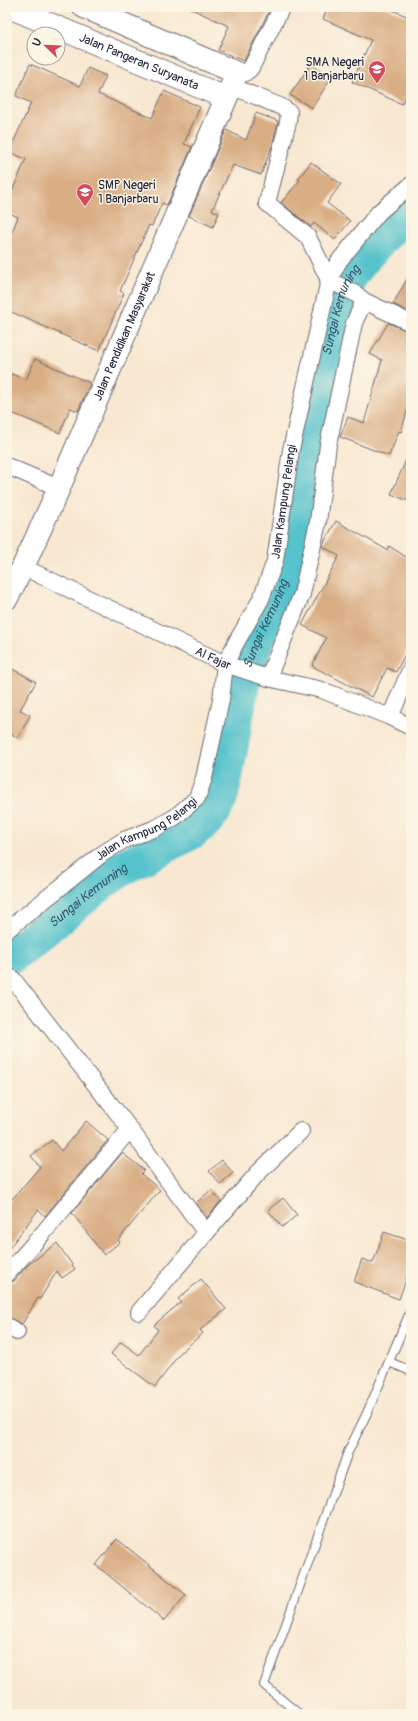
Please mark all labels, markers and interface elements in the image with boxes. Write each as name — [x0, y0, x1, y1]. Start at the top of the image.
north arrow — [26, 26, 66, 66]
street label: Jalan Pangeran Suryanata — [77, 30, 201, 94]
text: U — [30, 36, 45, 48]
place label: SMA Negeri 1 Banjarbaru — [303, 55, 364, 84]
school or university icon: SMA Negeri 1 Banjarbaru — [367, 59, 387, 84]
place label: SMP Negeri 1 Banjarbaru — [98, 178, 159, 207]
school or university icon: SMP Negeri 1 Banjarbaru — [75, 182, 95, 207]
water label: Sungai Kemuning — [319, 261, 365, 357]
street label: Jalan Pendidikan Masyarakat — [90, 269, 159, 403]
street label: Jalan Kampung Pelangi — [268, 443, 300, 560]
water label: Sungai Kemuning — [240, 576, 293, 670]
street label: Al Fajar — [193, 644, 233, 674]
street label: Jalan Kampung Pelangi — [93, 794, 200, 864]
water label: Sungai Kemuning — [46, 860, 132, 931]

